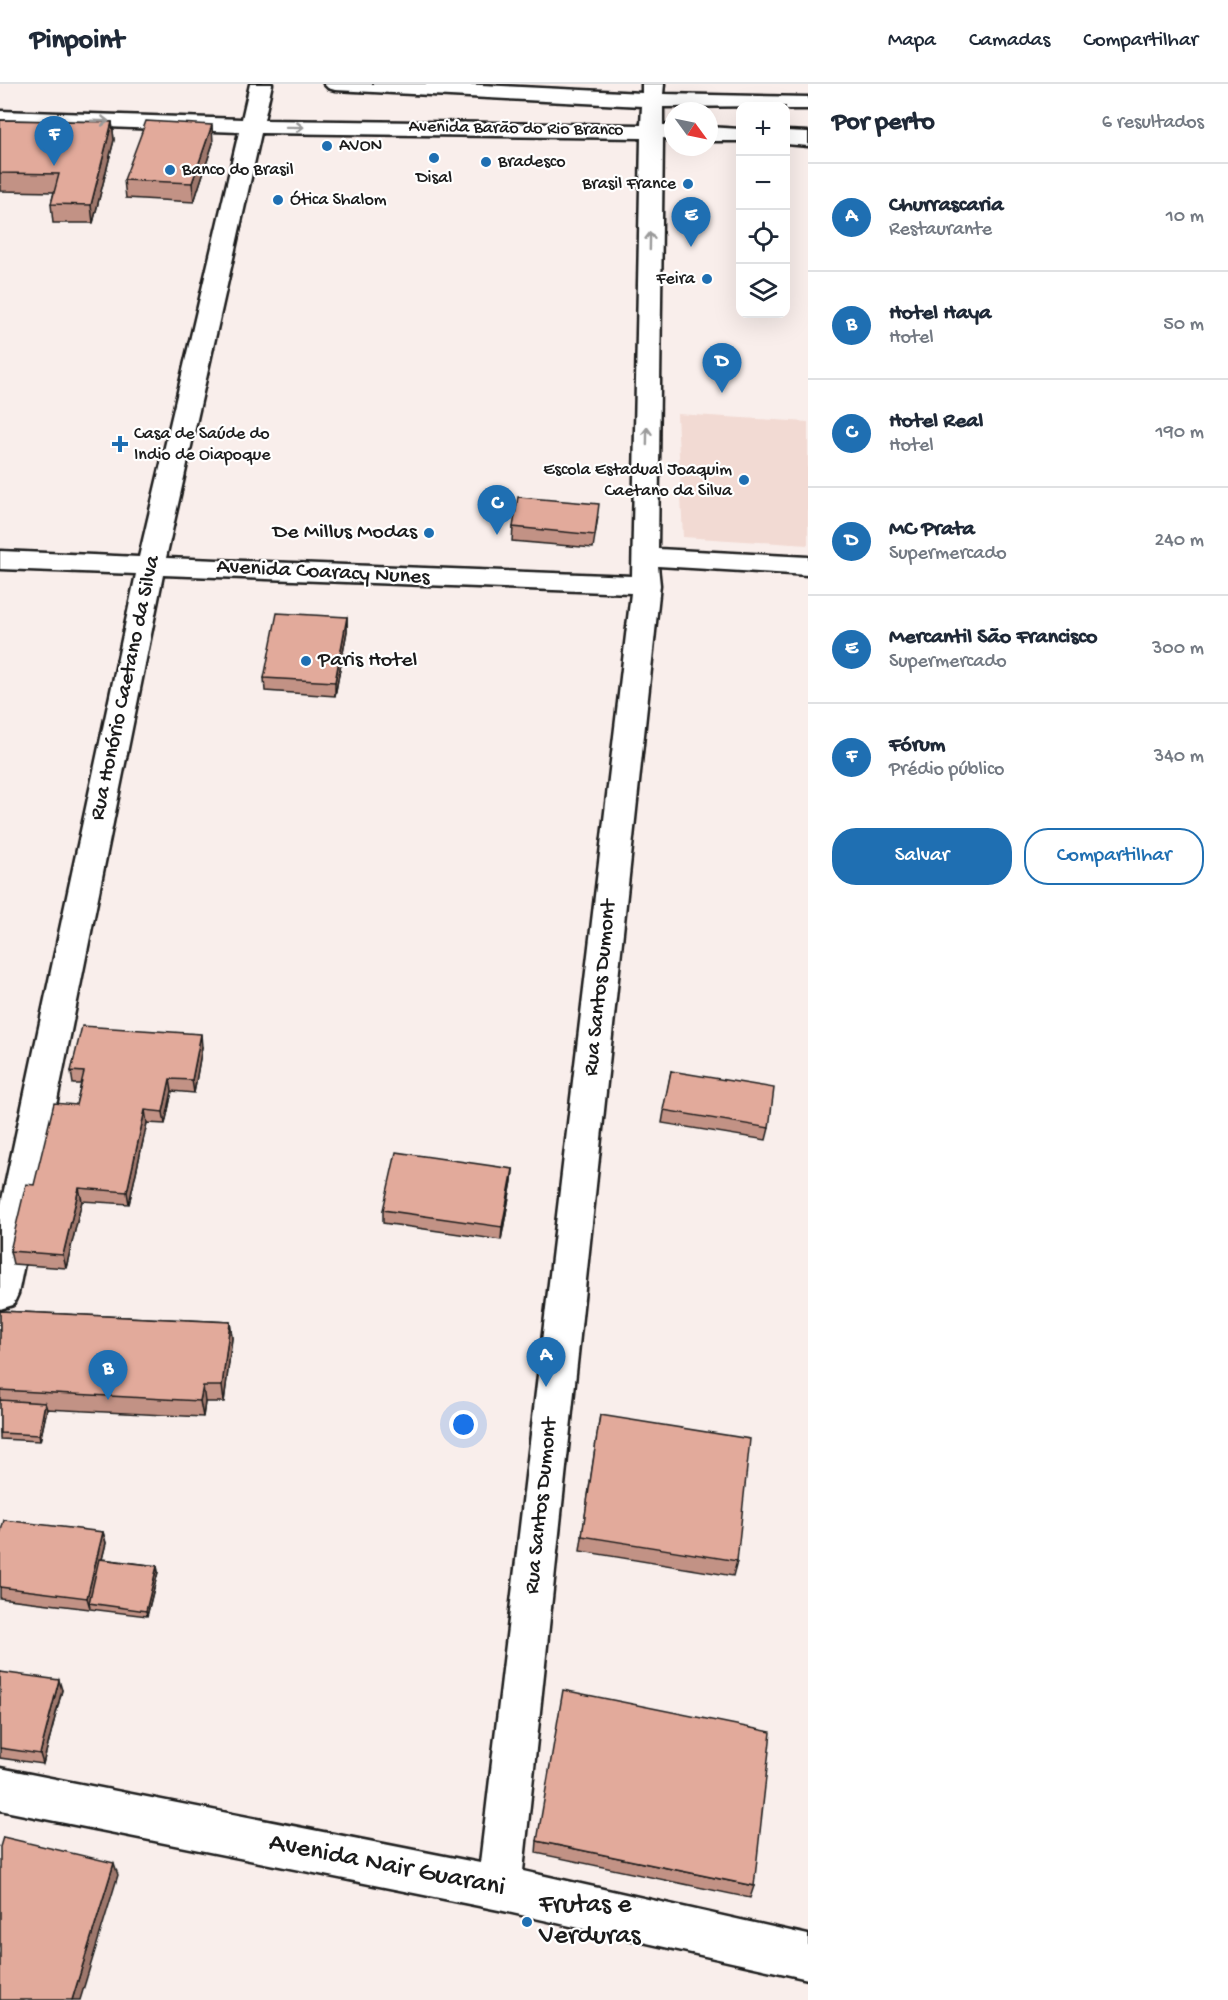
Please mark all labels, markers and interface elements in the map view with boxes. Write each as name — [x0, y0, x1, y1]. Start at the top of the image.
text: Pinpoint — [30, 25, 124, 58]
text: Mapa — [888, 29, 936, 54]
text: Camadas — [969, 29, 1050, 54]
text: Compartilhar — [1083, 29, 1198, 54]
north arrow — [664, 102, 718, 156]
map controls — [736, 102, 790, 318]
button: + — [736, 102, 790, 156]
text: Por perto — [832, 108, 935, 139]
text: 6 resultados — [1102, 112, 1204, 135]
one-way arrow — [90, 115, 110, 126]
pin: F — [34, 116, 74, 166]
street label: Avenida Barão do Rio Branco — [408, 117, 624, 141]
one-way arrow — [285, 121, 305, 133]
place label: AVON — [339, 136, 382, 157]
marker: AVON — [320, 139, 334, 153]
marker: Disal — [427, 151, 441, 165]
place label: Bradesco — [497, 152, 566, 173]
marker: Bradesco — [479, 155, 493, 169]
button: − — [736, 156, 790, 210]
place label: Banco do Brasil — [181, 160, 294, 181]
marker: Banco do Brasil — [163, 163, 177, 177]
place label: Disal — [415, 168, 452, 189]
place label: Brasil France — [581, 174, 677, 195]
marker: Brasil France — [681, 177, 695, 191]
place label: Ótica Shalom — [290, 190, 387, 211]
marker: Ótica Shalom — [271, 193, 285, 207]
text: Churrascaria — [889, 193, 1003, 219]
pin: E — [672, 198, 710, 247]
text: A — [846, 206, 857, 229]
text: 10 m — [1166, 206, 1204, 229]
button: locate — [736, 210, 790, 264]
text: Restaurante — [889, 219, 992, 242]
one-way arrow — [645, 231, 656, 251]
button: layers — [736, 264, 790, 318]
place label: Feira — [655, 269, 696, 290]
marker: Feira — [700, 272, 714, 286]
text: Hotel Haya — [889, 301, 991, 327]
text: B — [846, 314, 857, 337]
text: 50 m — [1163, 314, 1204, 337]
text: Hotel — [889, 327, 934, 350]
pin: D — [702, 344, 742, 393]
text: Hotel Real — [889, 409, 983, 435]
text: C — [846, 422, 857, 445]
text: 190 m — [1156, 422, 1204, 445]
place label: Casa de Saúde do Indio de Oiapoque — [134, 424, 271, 466]
one-way arrow — [641, 426, 653, 446]
marker: Casa de Saúde do Indio de Oiapoque — [111, 435, 129, 453]
text: Hotel — [889, 435, 934, 458]
place label: Escola Estadual Joaquim Caetano da Silva — [543, 460, 733, 502]
marker: Escola Estadual Joaquim Caetano da Silva — [737, 473, 751, 487]
pin: C — [478, 486, 516, 535]
text: MC Prata — [889, 517, 975, 543]
place label: De Millus Modas — [271, 520, 418, 546]
marker: De Millus Modas — [422, 526, 436, 540]
text: D — [845, 530, 858, 553]
text: 240 m — [1154, 530, 1204, 553]
text: Supermercado — [889, 543, 1007, 566]
street label: Rua Honório Caetano da Silva — [85, 552, 167, 823]
street label: Avenida Coaracy Nunes — [216, 554, 431, 592]
text: Mercantil São Francisco — [889, 625, 1097, 651]
text: E — [845, 638, 858, 661]
text: 300 m — [1152, 638, 1204, 661]
place label: Paris Hotel — [317, 648, 418, 674]
text: Supermercado — [889, 651, 1007, 674]
marker: Paris Hotel — [299, 654, 313, 668]
text: Fórum — [889, 733, 945, 759]
text: F — [846, 746, 857, 769]
text: 340 m — [1154, 746, 1204, 769]
text: Prédio público — [889, 759, 1004, 782]
button: Salvar — [832, 828, 1012, 885]
button: Compartilhar — [1024, 828, 1204, 885]
street label: Rua Santos Dumont — [579, 897, 623, 1077]
pin: A — [526, 1338, 566, 1387]
pin: B — [88, 1350, 128, 1400]
your location — [449, 1410, 478, 1439]
street label: Rua Santos Dumont — [520, 1415, 564, 1595]
street label: Avenida Nair Guarani — [266, 1827, 508, 1905]
place label: Frutas e Verduras — [538, 1890, 642, 1953]
marker: Frutas e Verduras — [520, 1915, 534, 1929]

